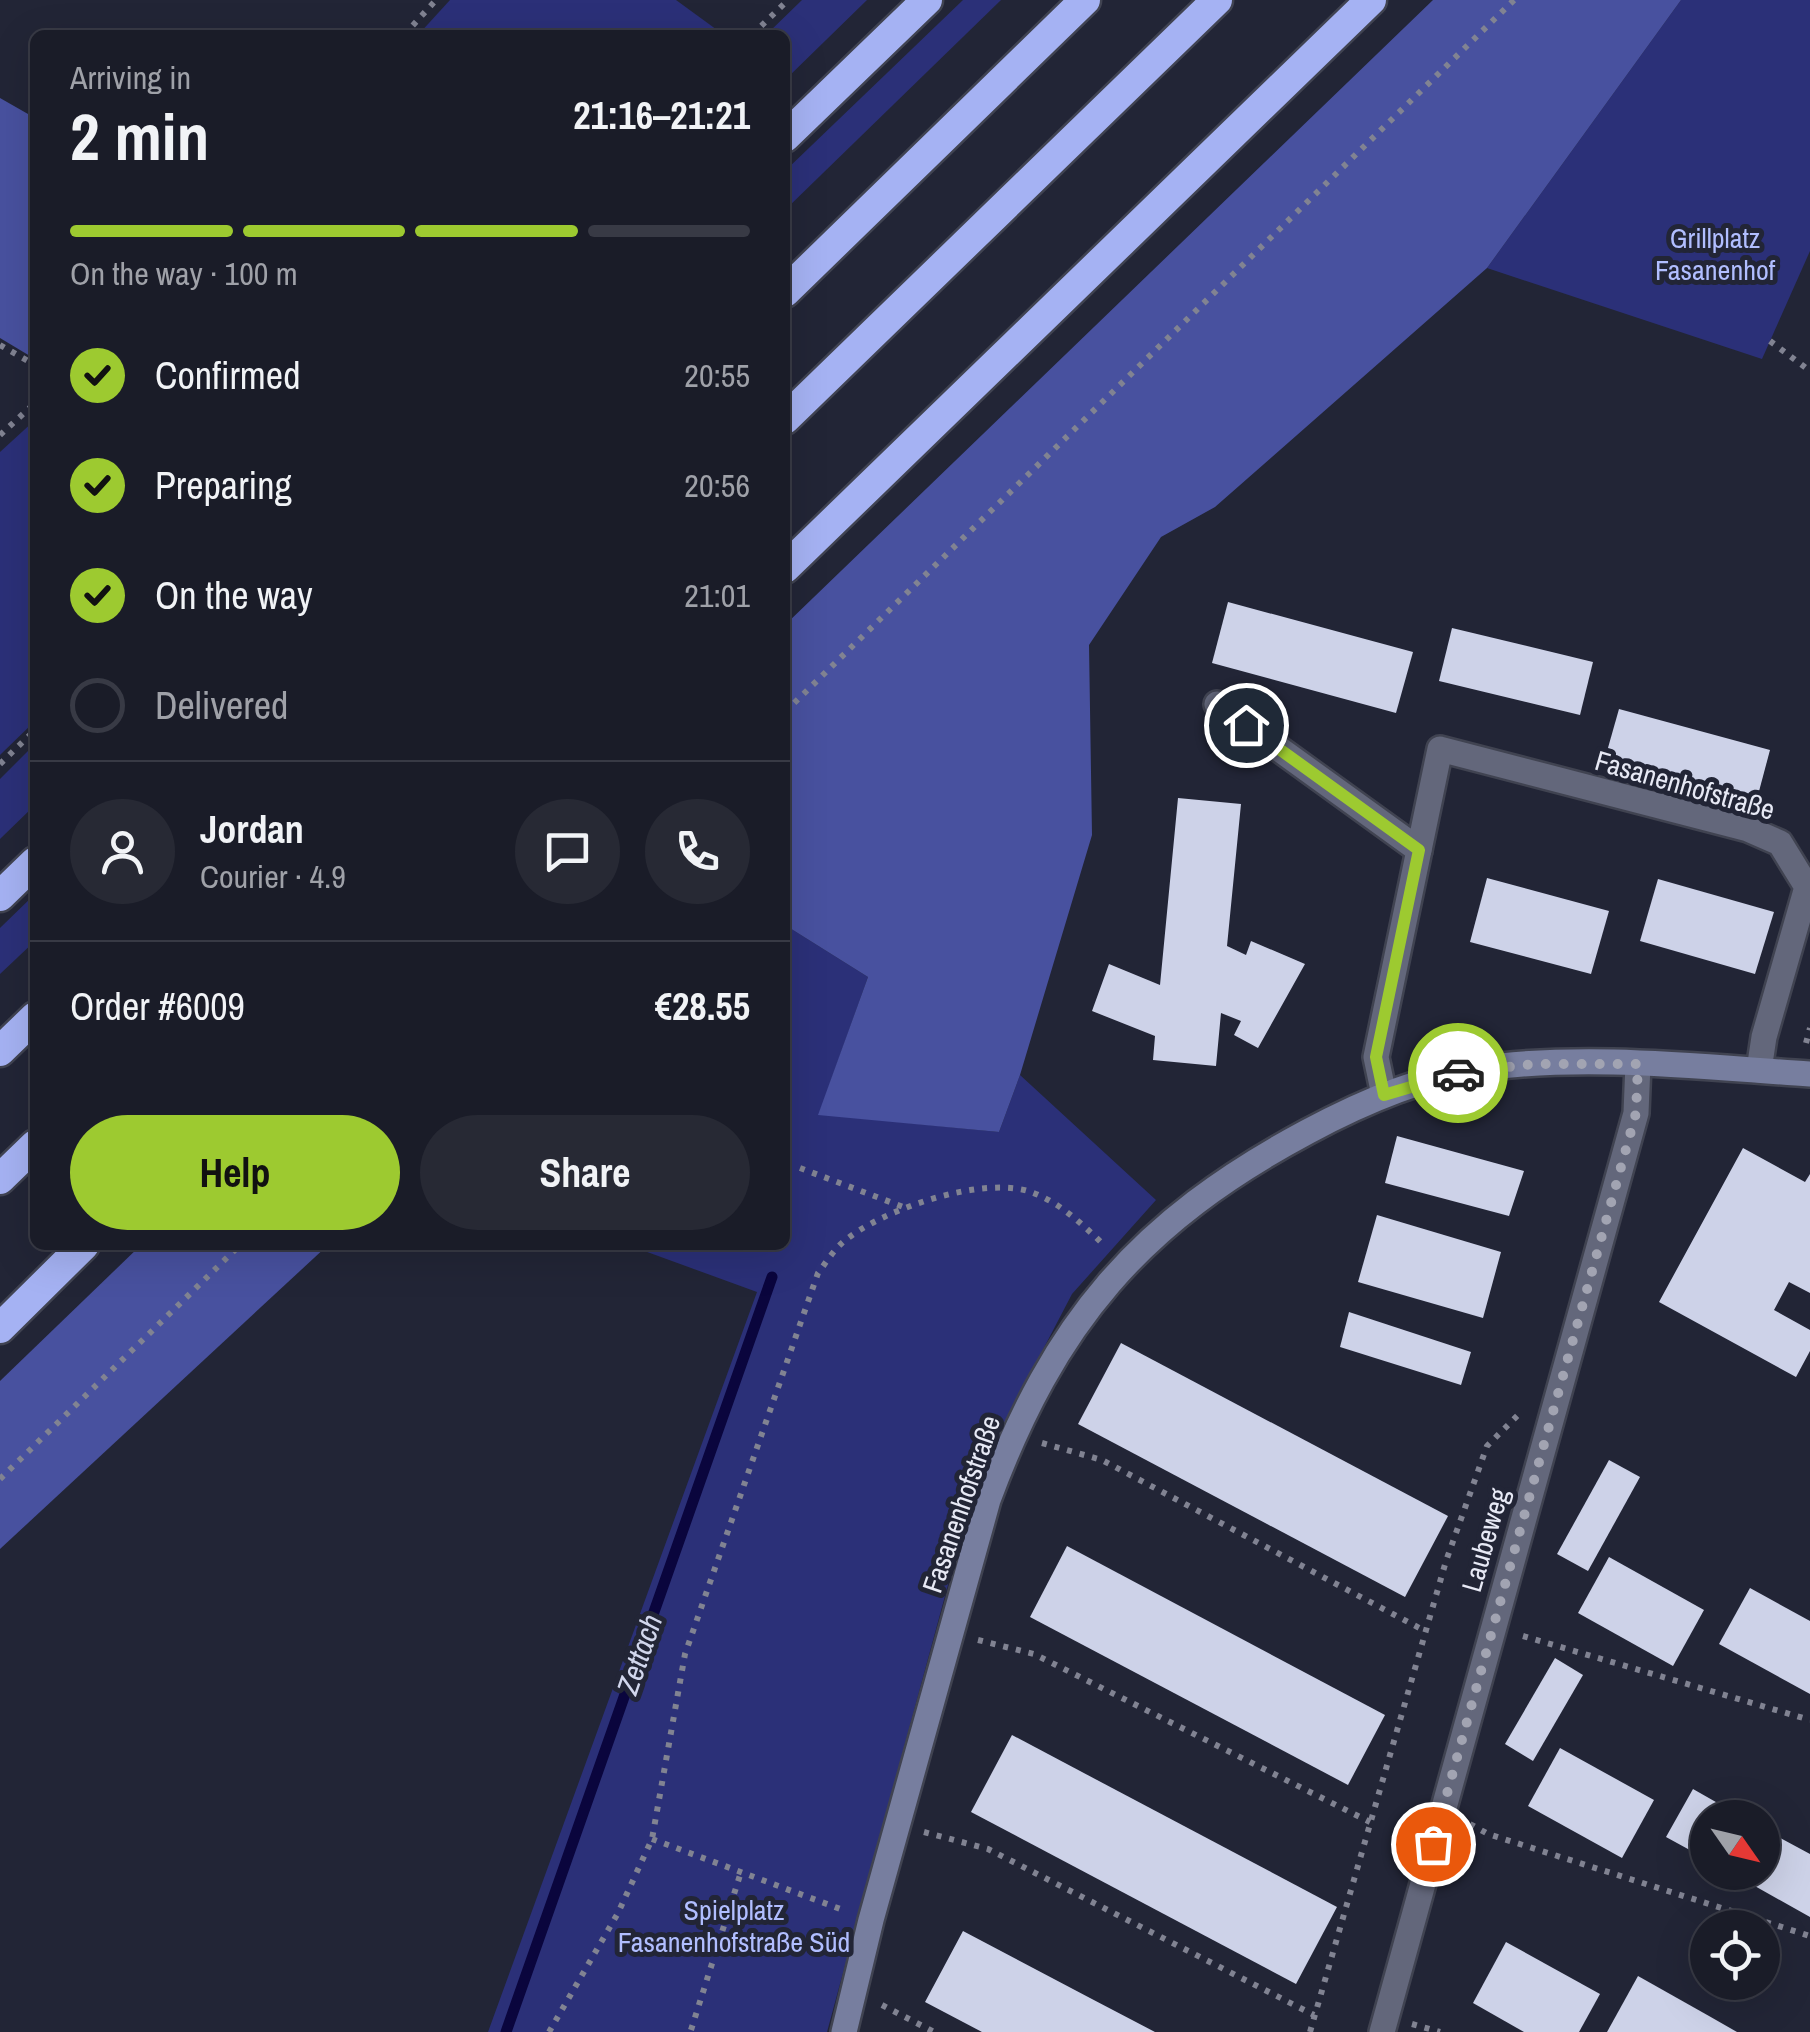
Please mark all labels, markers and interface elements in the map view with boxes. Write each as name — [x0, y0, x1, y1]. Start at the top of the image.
text: Arriving in — [70, 56, 191, 99]
text: 21:16–21:21 — [573, 90, 750, 141]
text: 2 min — [70, 93, 209, 180]
park label: Grillplatz Fasanenhof — [1655, 219, 1776, 289]
text: On the way · 100 m — [70, 252, 298, 295]
icon: check — [70, 348, 125, 403]
text: Confirmed — [155, 350, 300, 401]
text: 20:55 — [684, 354, 750, 397]
icon: check — [70, 458, 125, 513]
text: Preparing — [155, 460, 292, 511]
text: 20:56 — [684, 464, 750, 507]
icon: check — [70, 568, 125, 623]
text: On the way — [155, 570, 313, 621]
text: 21:01 — [684, 574, 750, 617]
text: Delivered — [155, 680, 288, 731]
pin — [1204, 683, 1289, 768]
icon: home — [1219, 698, 1274, 753]
street label: Fasanenhofstraße — [1591, 741, 1779, 829]
button: person — [70, 799, 175, 904]
button: chat — [515, 799, 620, 904]
button: phone — [645, 799, 750, 904]
text: Jordan — [200, 804, 304, 855]
text: Courier · 4.9 — [200, 855, 346, 898]
text: Order #6009 — [70, 981, 245, 1032]
text: €28.55 — [655, 981, 750, 1032]
courier — [1408, 1023, 1508, 1123]
icon: car — [1431, 1046, 1486, 1101]
button: Help — [70, 1115, 400, 1230]
button: Share — [420, 1115, 750, 1230]
street label: Fasanenhofstraße — [913, 1410, 1009, 1598]
street label: Laubeweg — [1452, 1484, 1518, 1596]
water label: Zettach — [606, 1609, 671, 1700]
north arrow — [1690, 1800, 1780, 1890]
map controls — [1690, 1800, 1780, 2000]
pin — [1391, 1802, 1476, 1887]
icon: bag — [1406, 1817, 1461, 1872]
park label: Spielplatz Fasanenhofstraße Süd — [618, 1891, 850, 1961]
button: locate — [1690, 1910, 1780, 2000]

